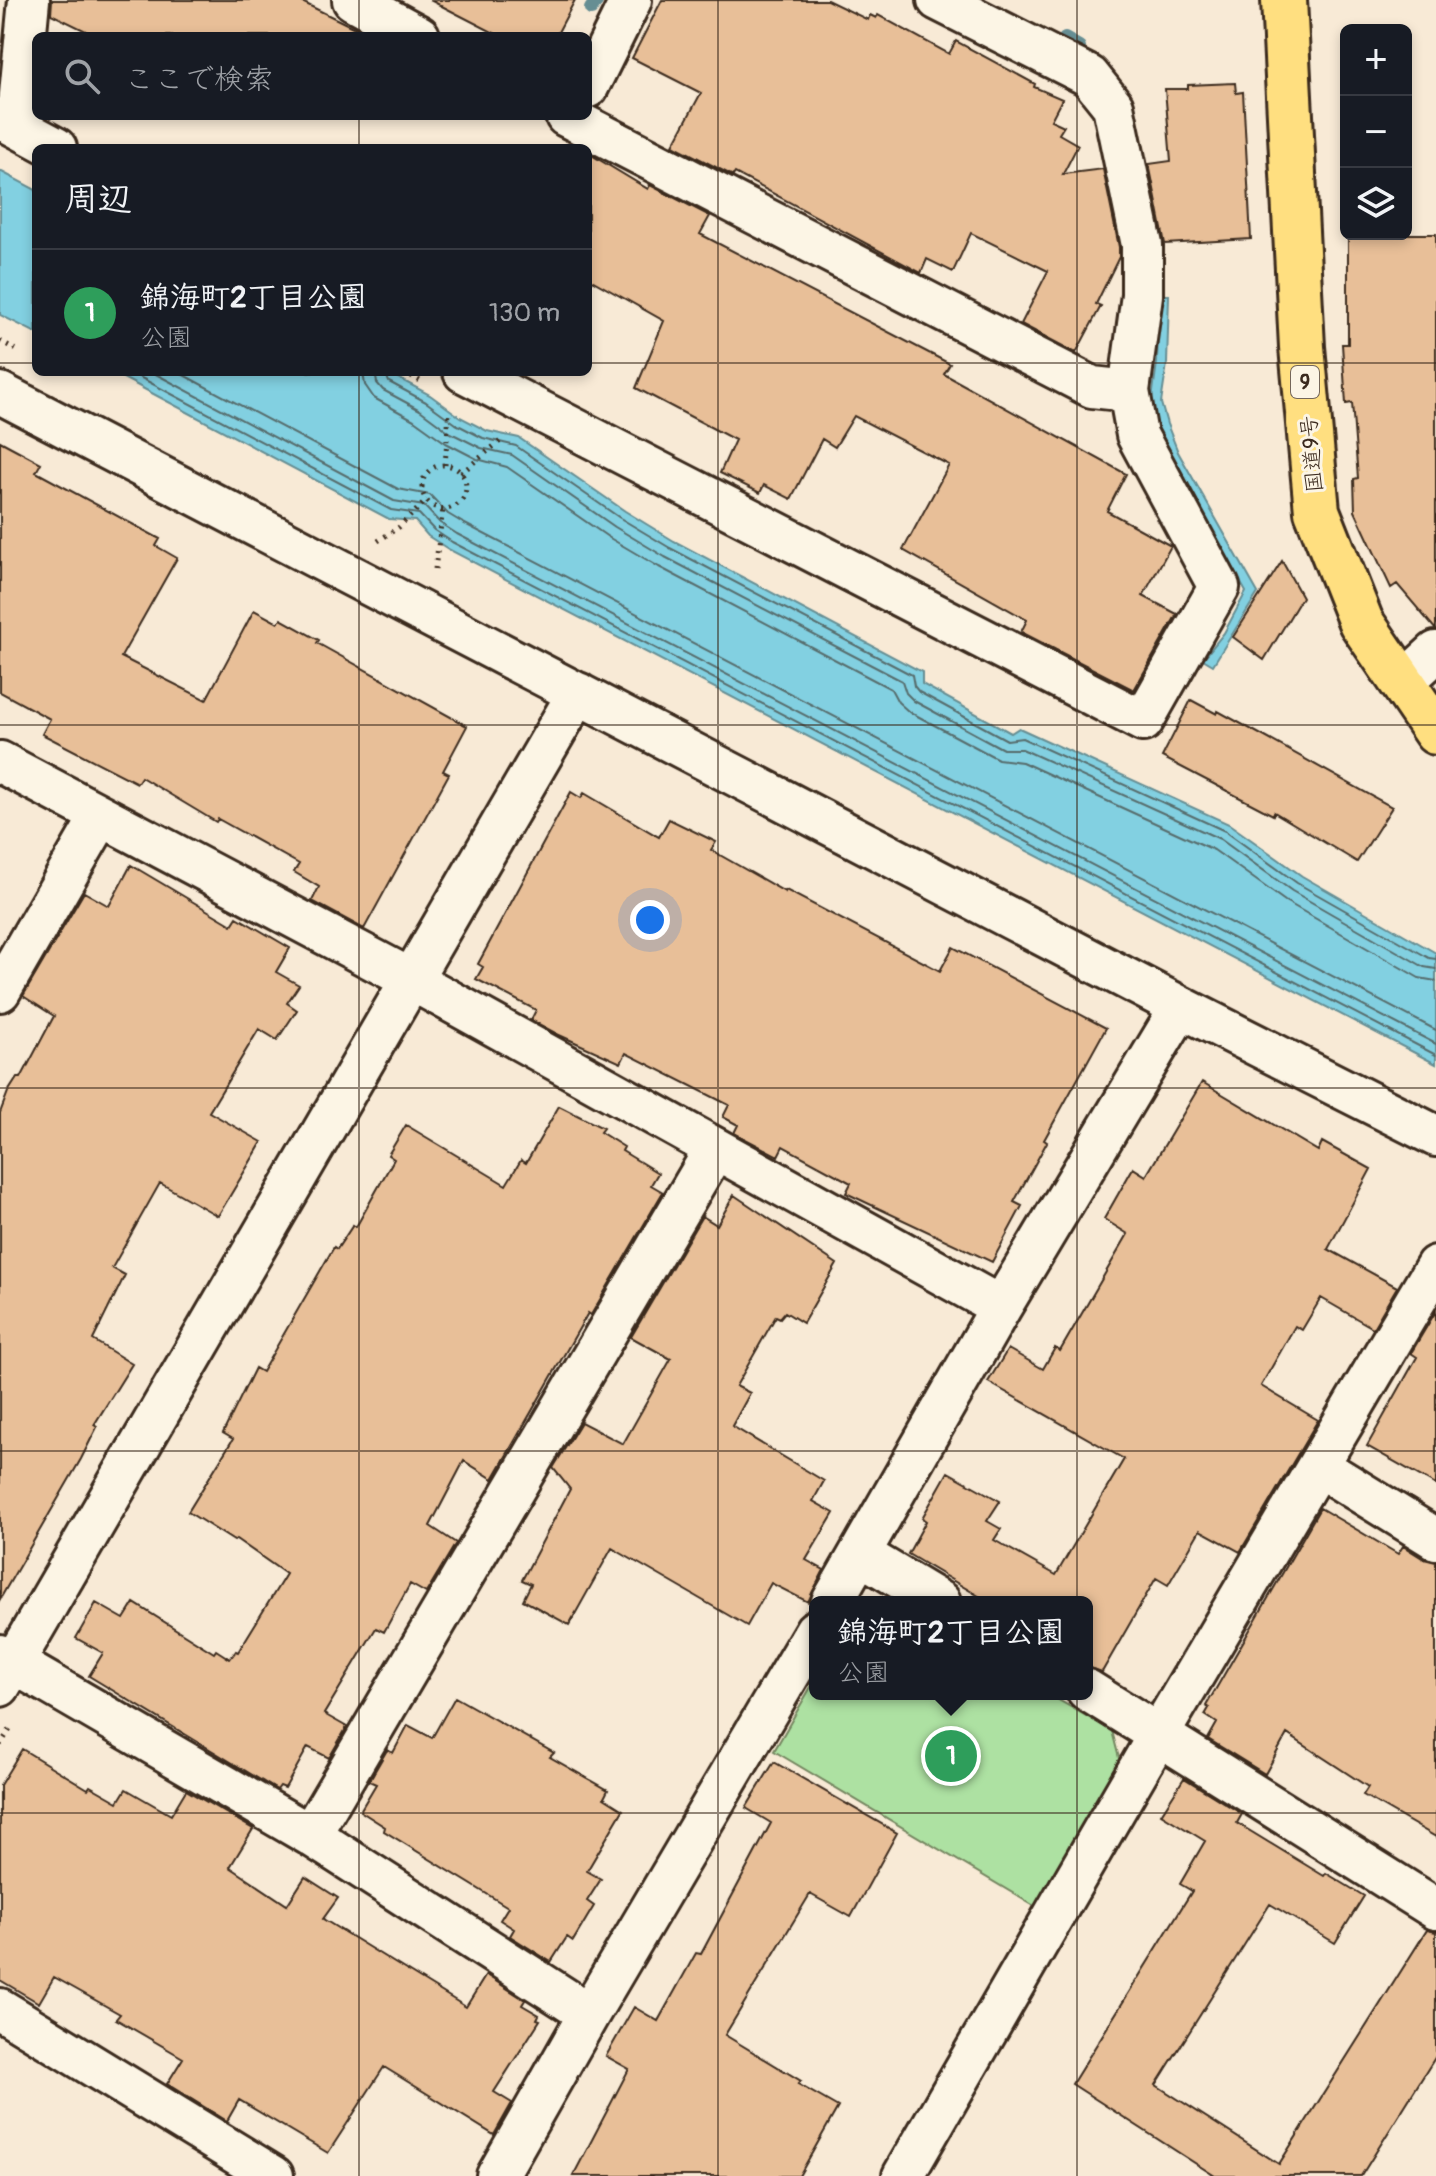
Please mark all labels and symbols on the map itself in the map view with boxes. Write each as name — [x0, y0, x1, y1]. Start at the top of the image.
road number: 9 — [1291, 366, 1319, 398]
street label: 国道9号 — [1295, 414, 1329, 494]
your location — [630, 900, 670, 940]
pin: 1 — [925, 1726, 977, 1786]

